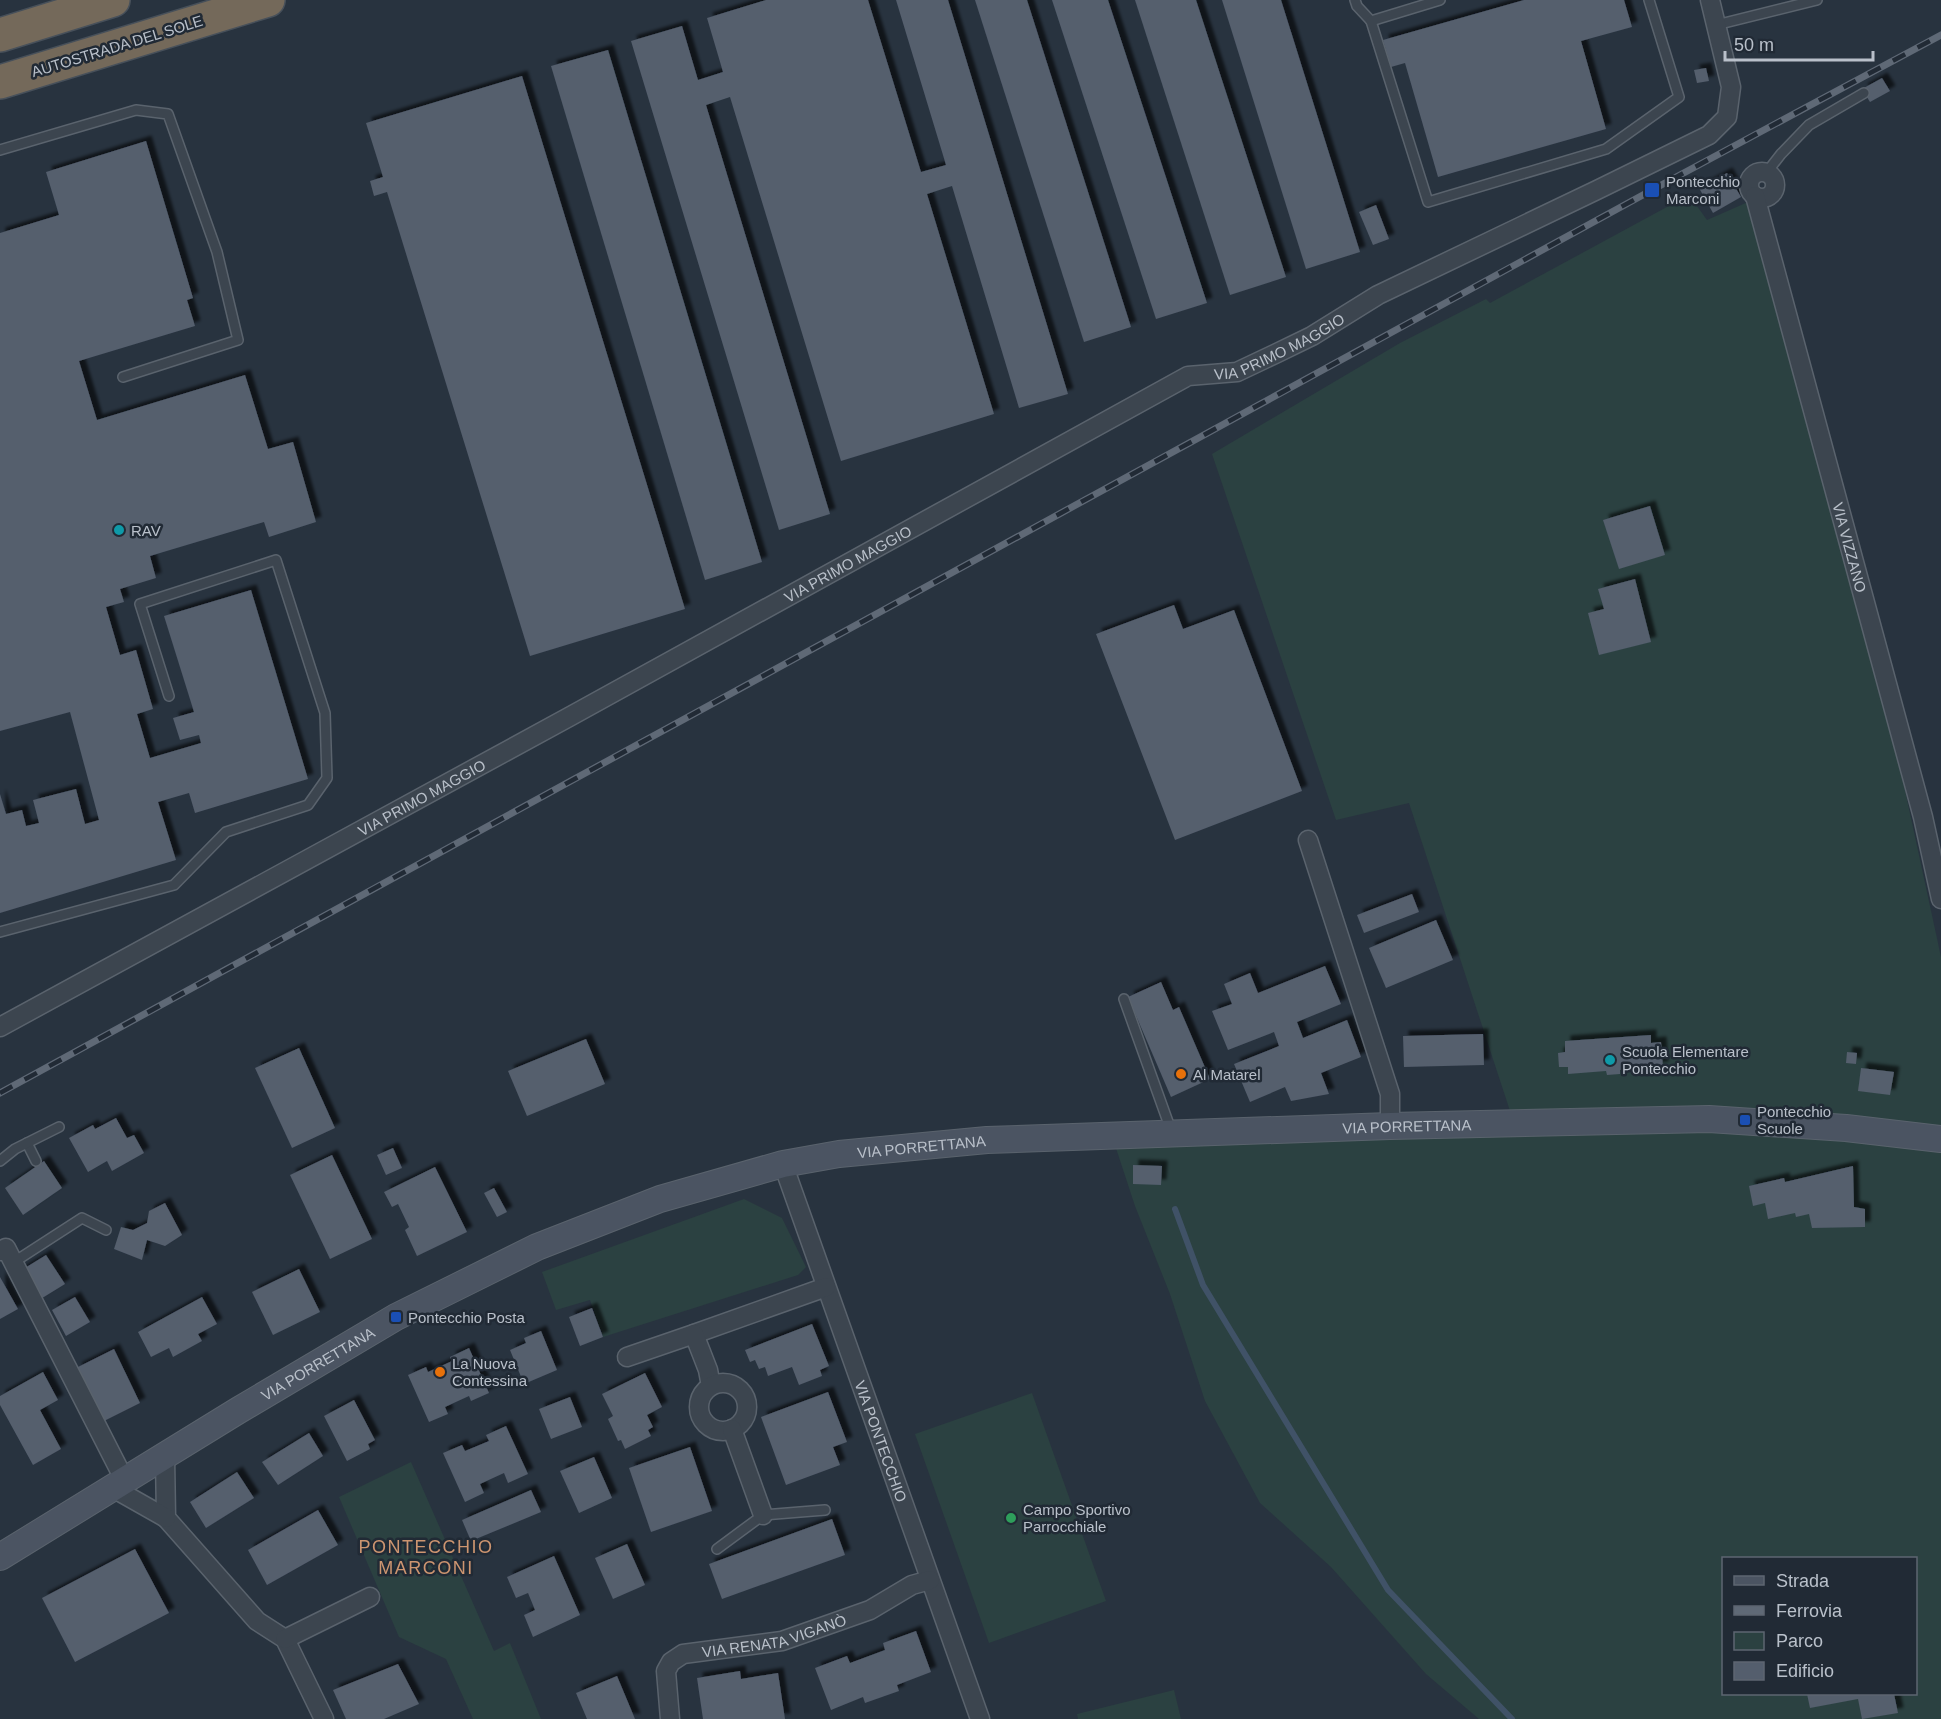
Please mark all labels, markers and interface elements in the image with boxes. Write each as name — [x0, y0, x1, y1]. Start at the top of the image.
street label: AUTOSTRADA DEL SOLE — [29, 12, 205, 80]
scale bar — [1725, 24, 1874, 62]
text: 50 m — [1734, 35, 1774, 55]
place label: Pontecchio Marconi — [1666, 173, 1740, 207]
marker: Pontecchio Marconi — [1643, 181, 1661, 199]
street label: VIA PRIMO MAGGIO — [1213, 310, 1347, 382]
street label: VIA VIZZANO — [1830, 500, 1870, 594]
place label: RAV — [131, 522, 161, 539]
street label: VIA PRIMO MAGGIO — [781, 522, 914, 605]
marker: RAV — [112, 523, 126, 537]
street label: VIA PRIMO MAGGIO — [355, 756, 488, 839]
place label: Scuola Elementare Pontecchio — [1622, 1043, 1749, 1077]
marker: Scuola Elementare Pontecchio — [1603, 1053, 1617, 1067]
place label: Al Matarel — [1193, 1066, 1261, 1083]
marker: Al Matarel — [1174, 1067, 1188, 1081]
place label: Pontecchio Scuole — [1757, 1103, 1831, 1137]
marker: Pontecchio Scuole — [1738, 1113, 1752, 1127]
street label: VIA PORRETTANA — [1342, 1116, 1471, 1136]
street label: VIA PORRETTANA — [856, 1132, 986, 1161]
place label: Pontecchio Posta — [408, 1309, 525, 1326]
marker: Pontecchio Posta — [389, 1310, 403, 1324]
street label: VIA PORRETTANA — [258, 1323, 377, 1404]
place label: La Nuova Contessina — [452, 1355, 528, 1389]
marker: La Nuova Contessina — [433, 1365, 447, 1379]
street label: VIA PONTECCHIO — [852, 1378, 911, 1504]
place label: Campo Sportivo Parrocchiale — [1023, 1501, 1131, 1535]
marker: Campo Sportivo Parrocchiale — [1004, 1511, 1018, 1525]
district label: PONTECCHIO MARCONI — [358, 1537, 494, 1578]
legend — [1722, 1557, 1917, 1695]
text: Strada — [1776, 1571, 1830, 1591]
text: Ferrovia — [1776, 1601, 1843, 1621]
street label: VIA RENATA VIGANÒ — [701, 1611, 848, 1660]
text: Parco — [1776, 1631, 1823, 1651]
text: Edificio — [1776, 1661, 1834, 1681]

